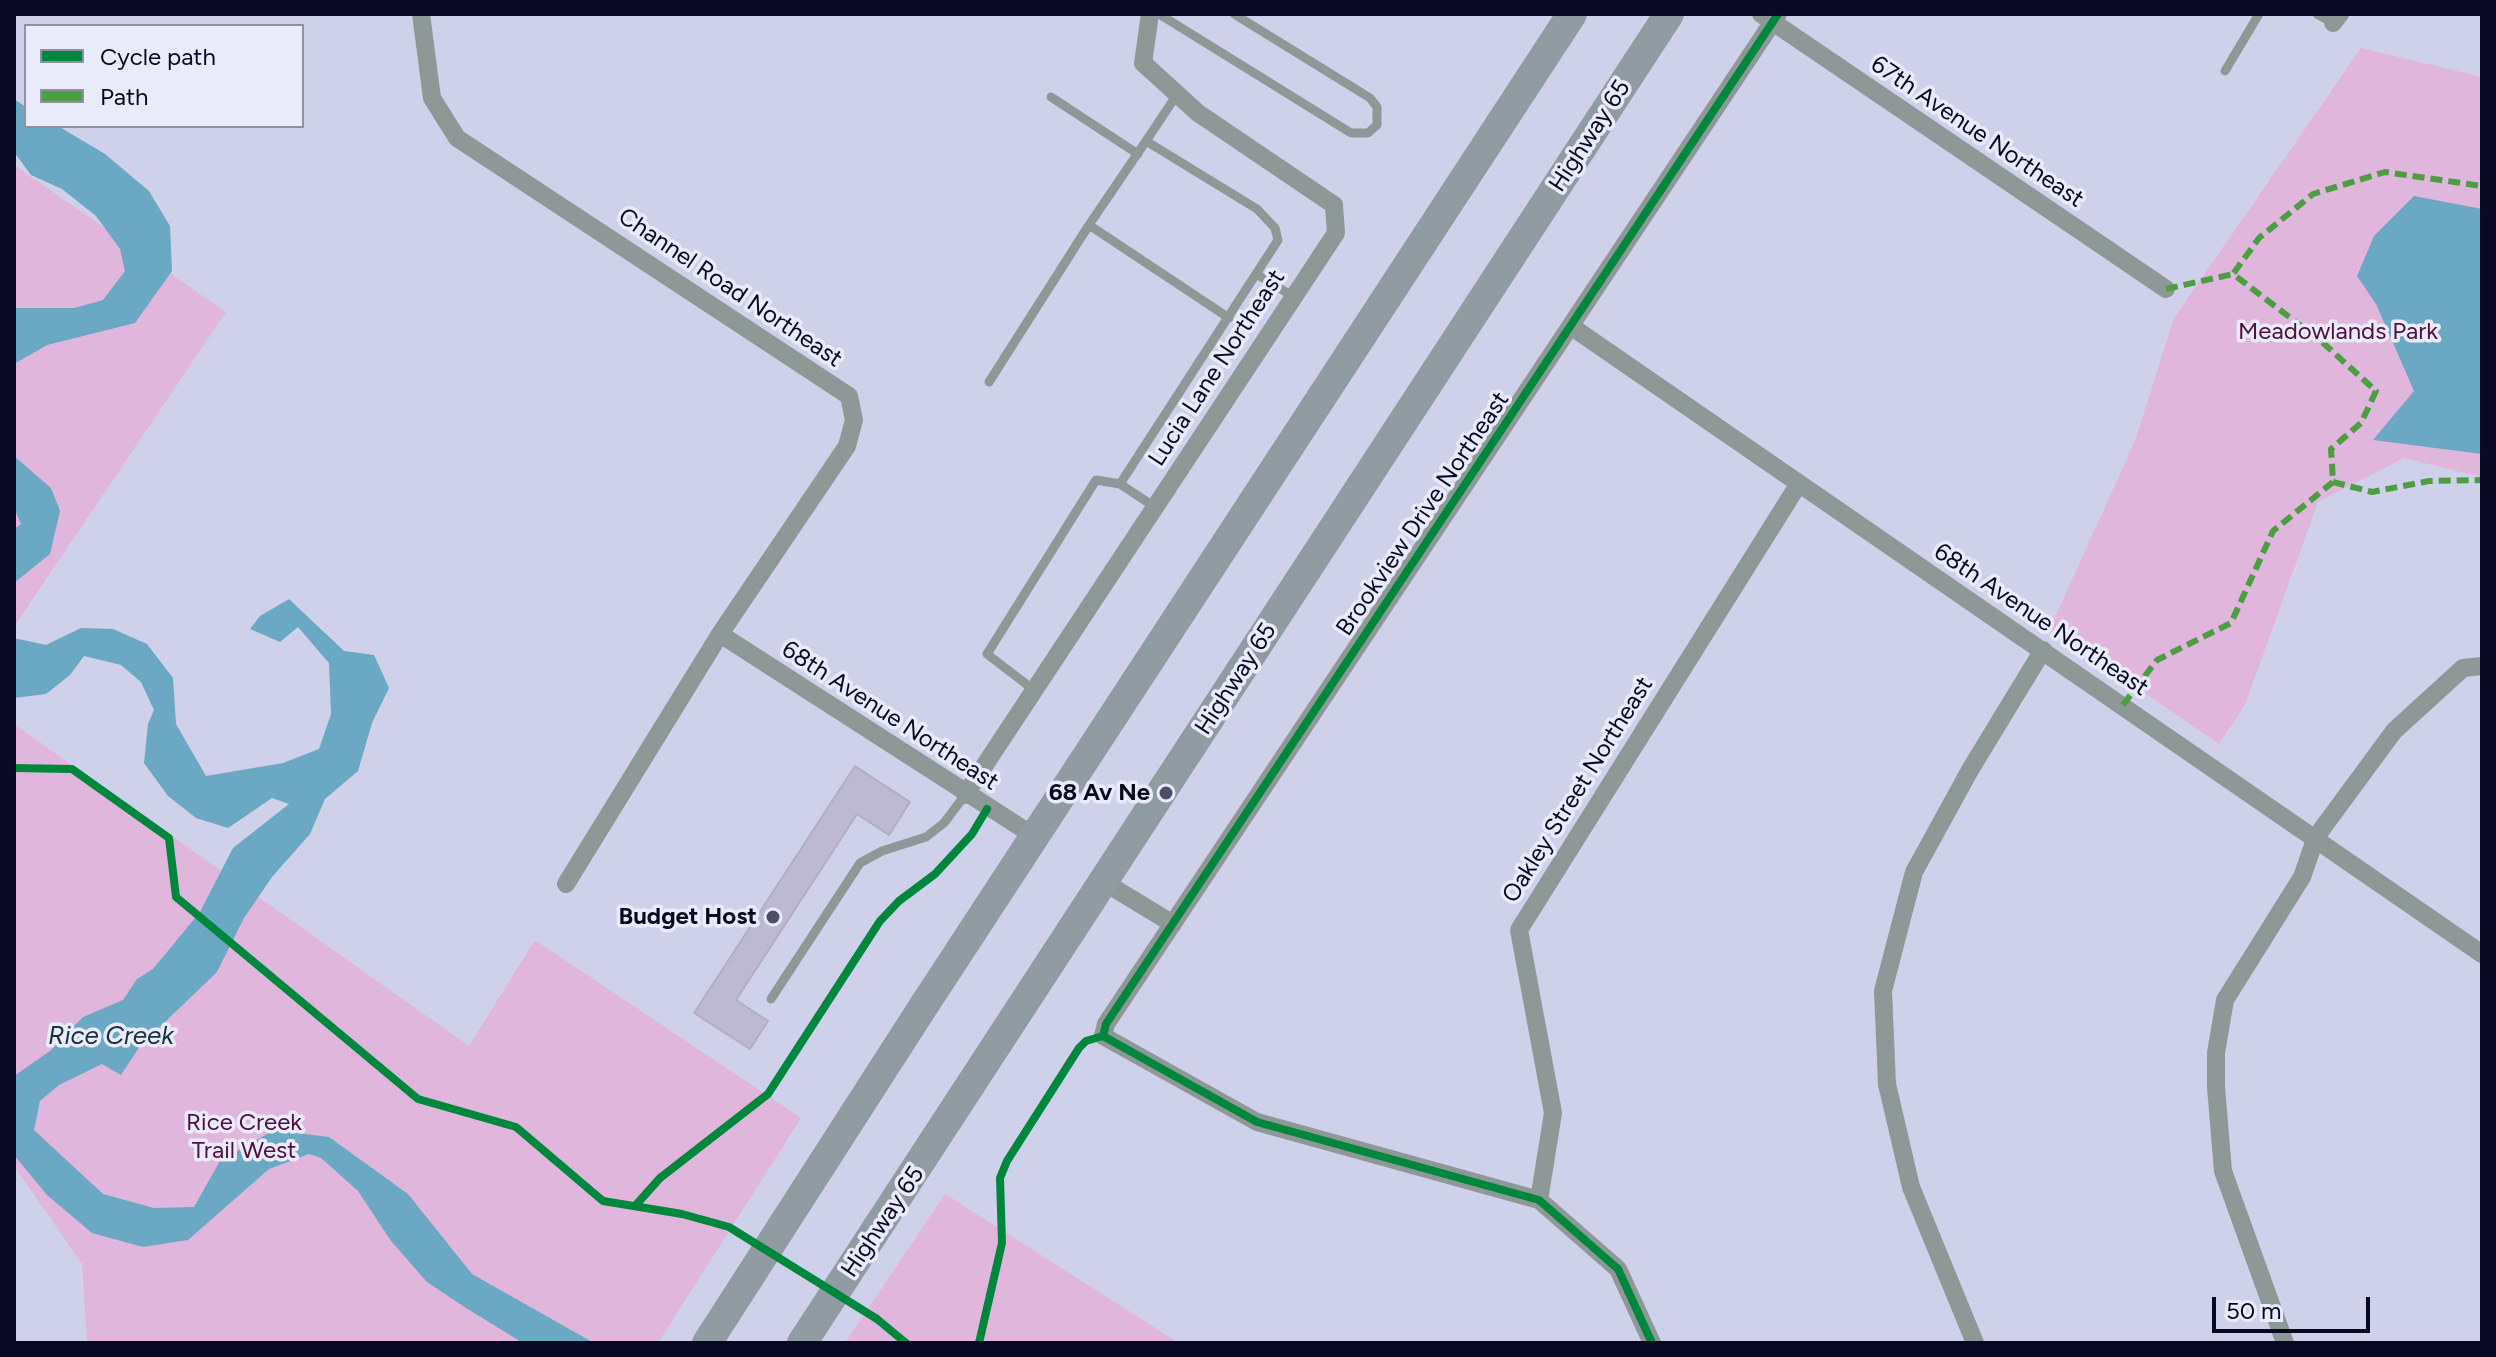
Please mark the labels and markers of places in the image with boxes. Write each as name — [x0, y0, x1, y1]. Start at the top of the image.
place label: 68 Av Ne — [1049, 779, 1150, 807]
marker: 68 Av Ne — [1157, 784, 1175, 802]
place label: Budget Host — [619, 903, 757, 931]
marker: Budget Host — [764, 908, 782, 926]

